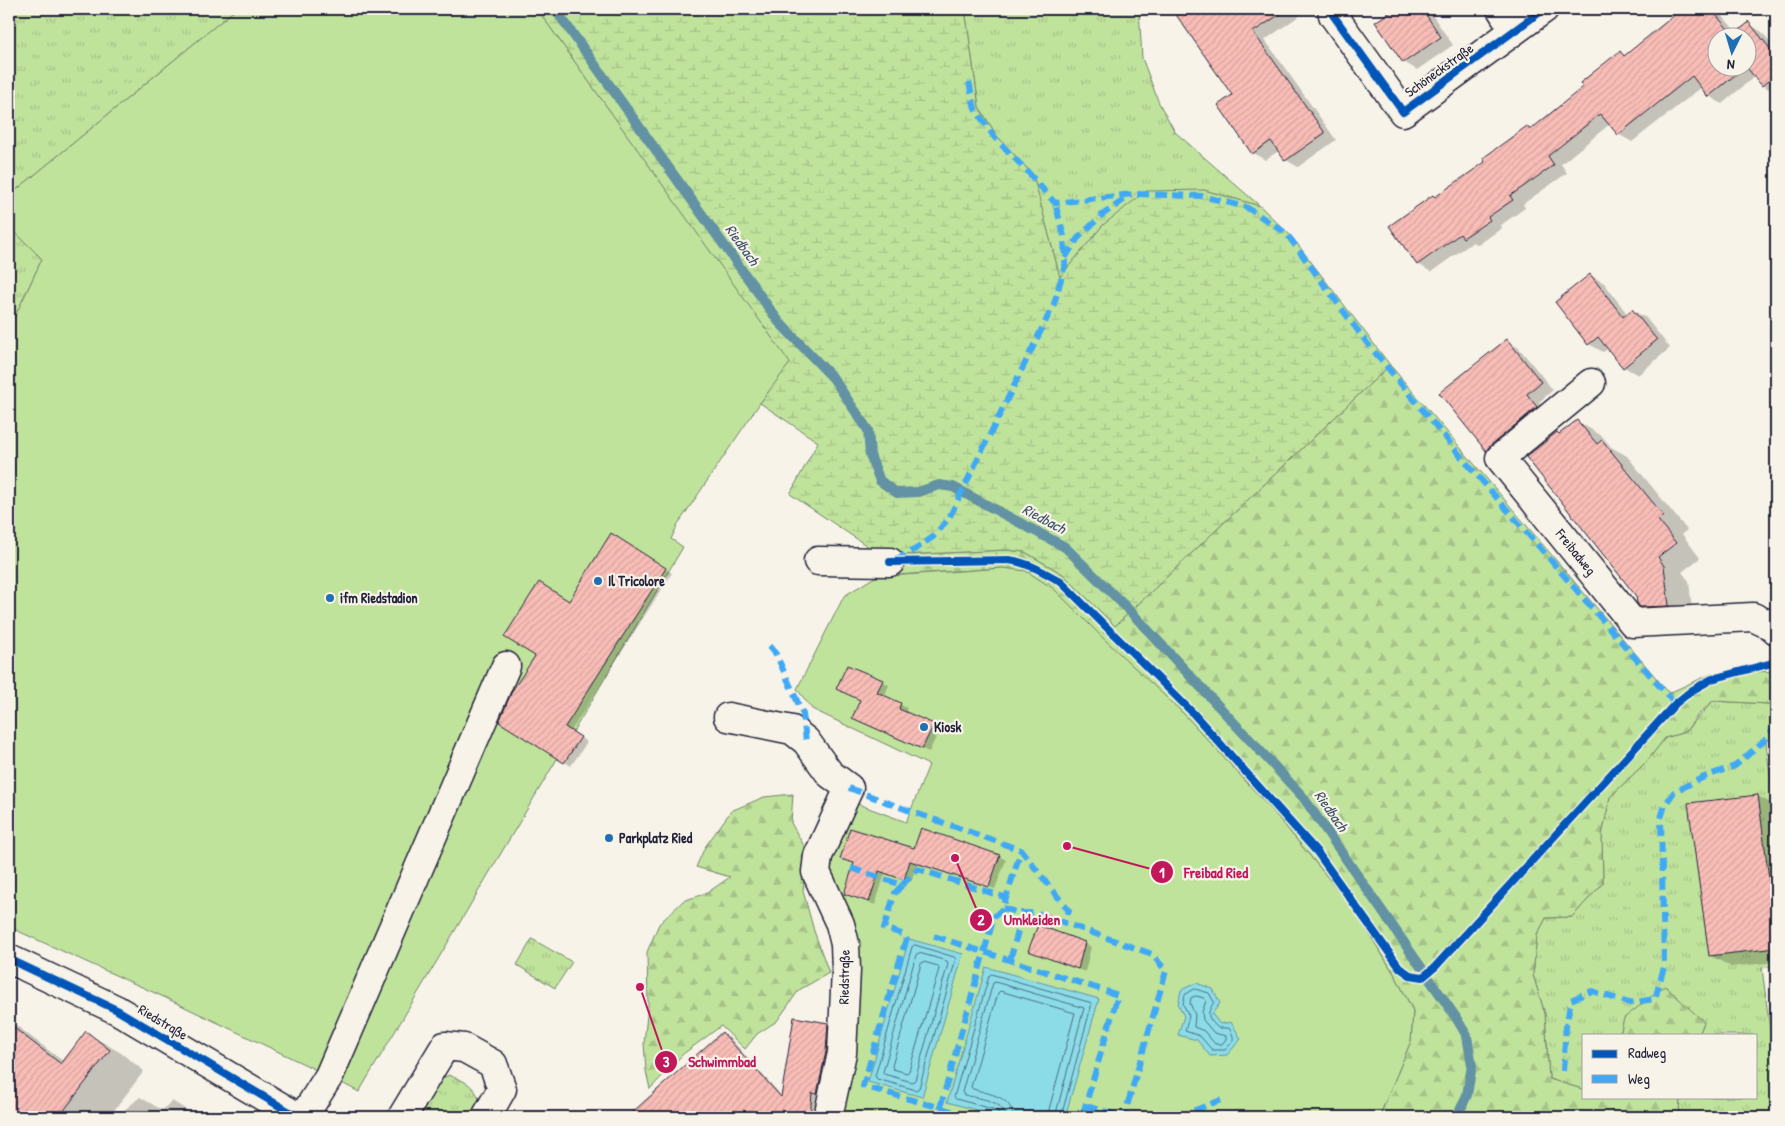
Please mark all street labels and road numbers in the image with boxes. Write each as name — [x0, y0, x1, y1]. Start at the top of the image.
street label: Schöneckstraße — [1401, 38, 1478, 102]
street label: Freibadweg — [1550, 524, 1601, 579]
street label: Riedstraße — [834, 949, 854, 1004]
street label: Riedstraße — [134, 999, 192, 1045]

